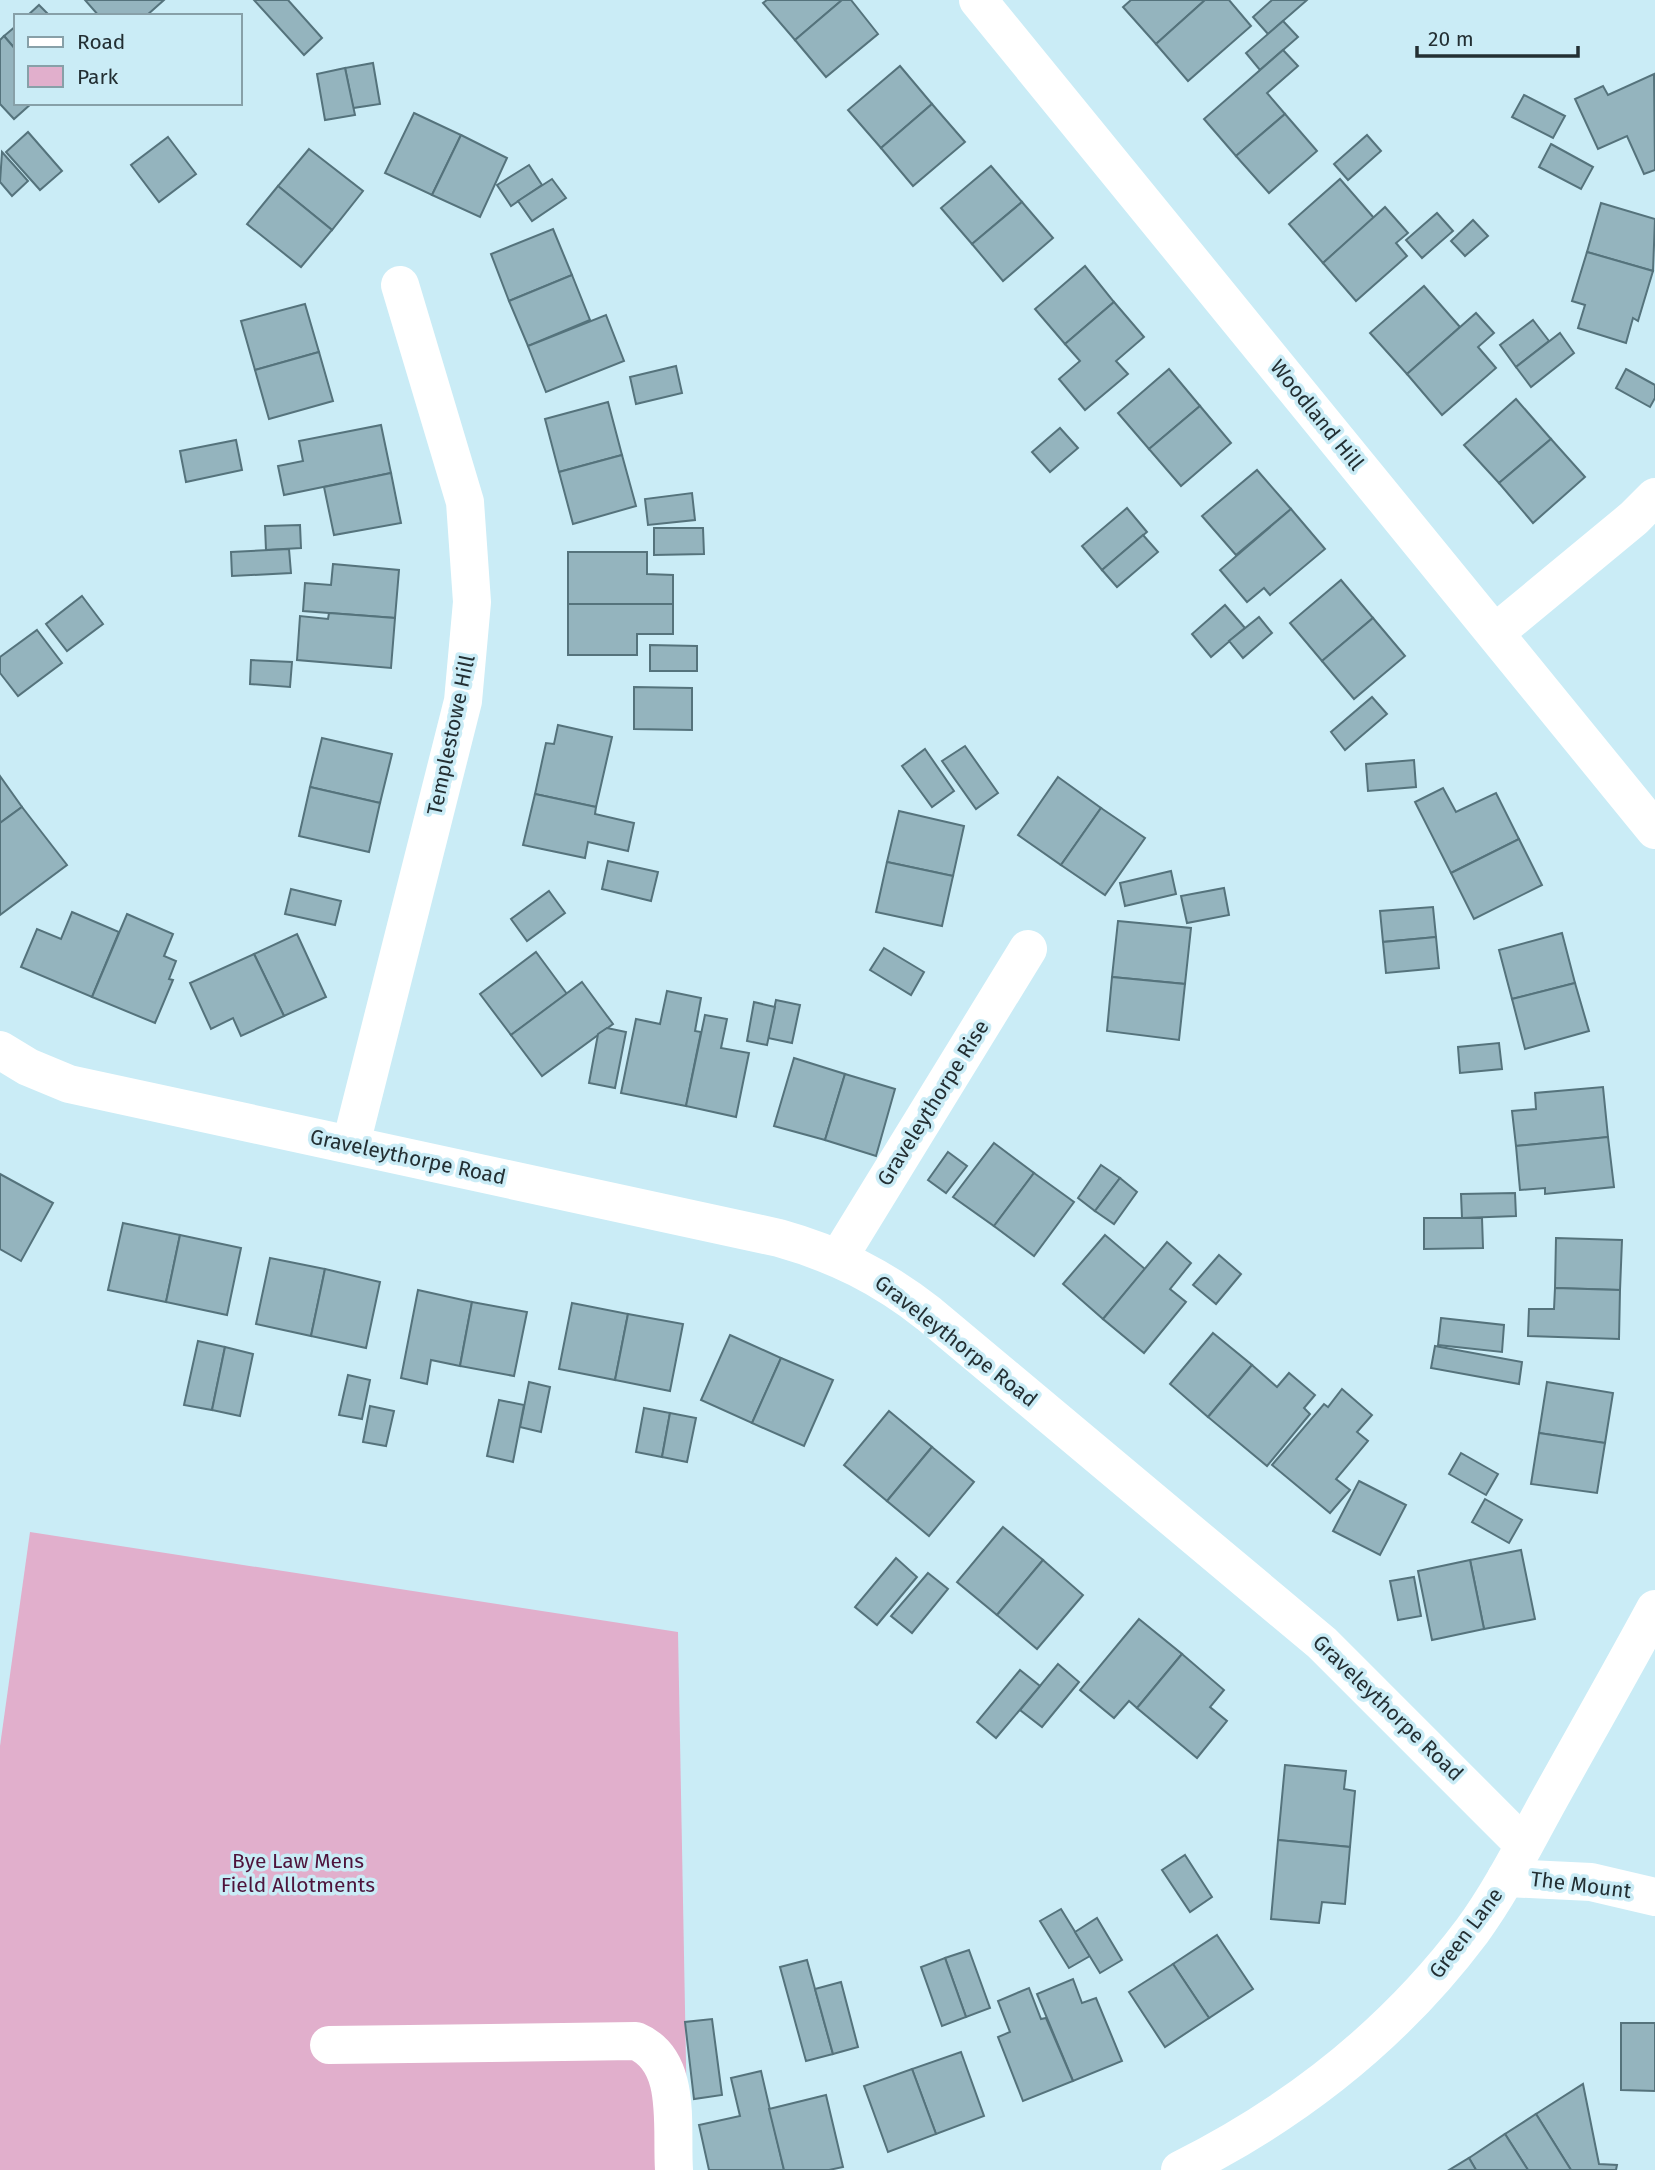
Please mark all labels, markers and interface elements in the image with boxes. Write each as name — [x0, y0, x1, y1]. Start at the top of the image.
legend — [14, 14, 242, 105]
scale bar — [1417, 14, 1578, 58]
text: 20 m — [1428, 26, 1474, 52]
text: Road — [77, 29, 125, 55]
text: Park — [77, 64, 119, 90]
street label: Woodland Hill — [1265, 355, 1369, 475]
street label: Templestowe Hill — [421, 653, 481, 817]
street label: Graveleythorpe Rise — [871, 1015, 995, 1191]
street label: Graveleythorpe Road — [308, 1124, 508, 1190]
street label: Graveleythorpe Road — [869, 1269, 1043, 1413]
street label: Graveleythorpe Road — [1307, 1629, 1469, 1787]
park label: Bye Law Mens Field Allotments — [221, 1848, 375, 1898]
street label: The Mount — [1529, 1866, 1633, 1904]
street label: Green Lane — [1423, 1882, 1509, 1984]

